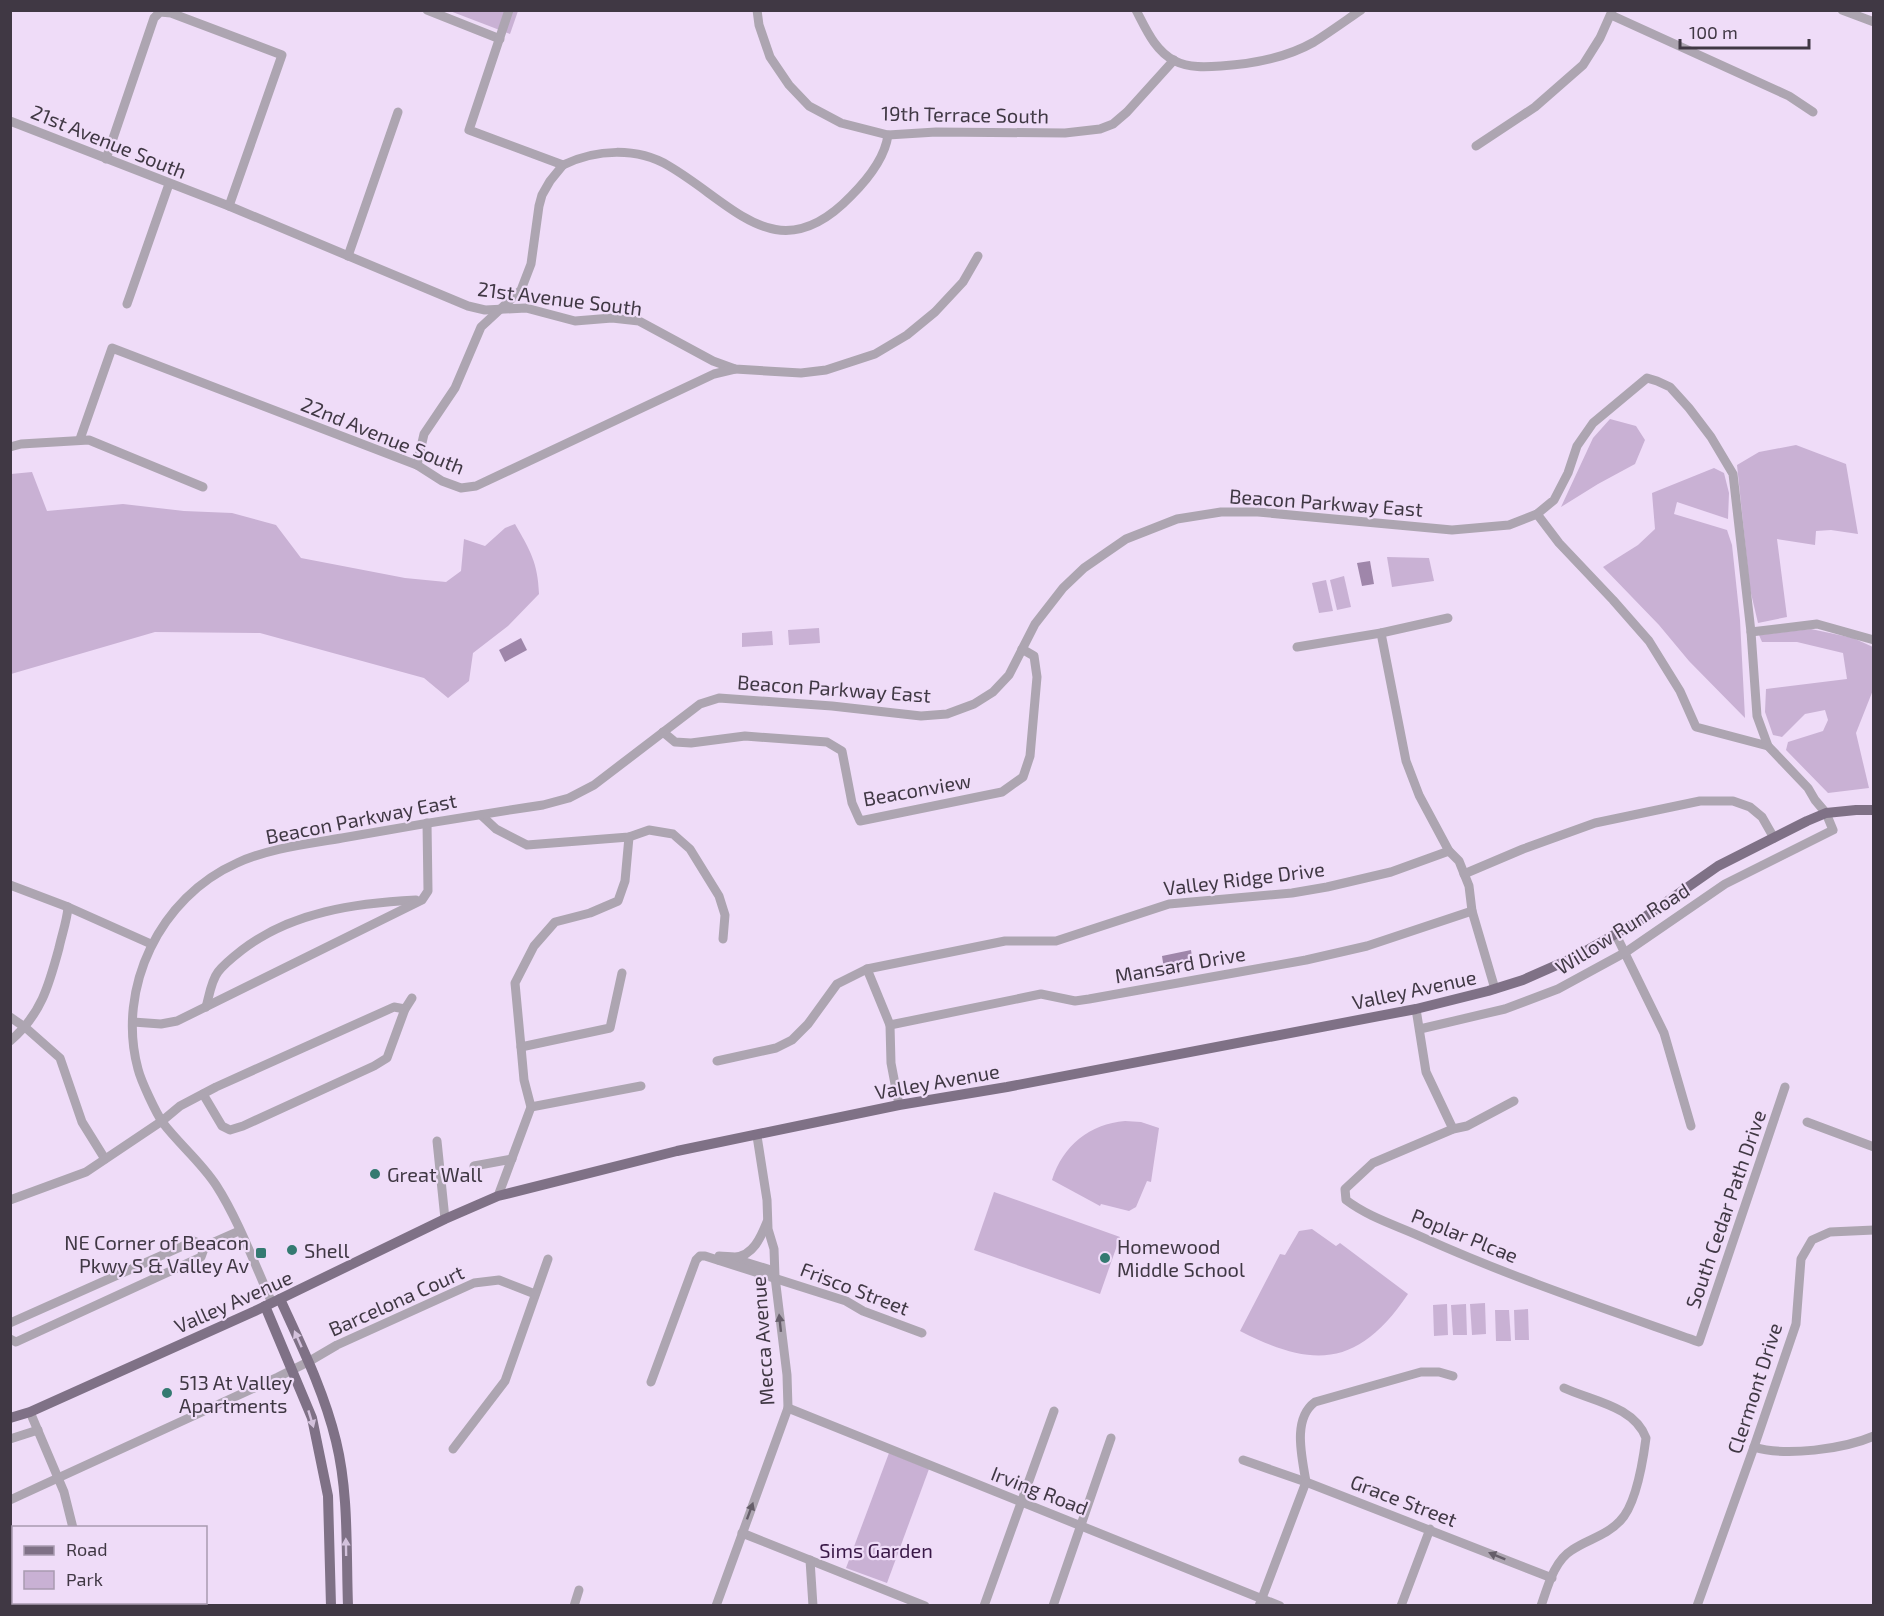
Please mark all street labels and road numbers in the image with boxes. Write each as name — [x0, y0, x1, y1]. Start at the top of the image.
street label: 21st Avenue South — [28, 99, 190, 183]
street label: 19th Terrace South — [881, 101, 1049, 127]
street label: 21st Avenue South — [476, 276, 644, 320]
street label: 22nd Avenue South — [298, 391, 468, 479]
street label: Beacon Parkway East — [1228, 483, 1424, 521]
street label: Beacon Parkway East — [736, 669, 932, 707]
street label: Beaconview — [861, 768, 973, 810]
street label: Beacon Parkway East — [263, 788, 459, 848]
street label: Valley Ridge Drive — [1162, 856, 1326, 900]
street label: Willow Run Road — [1551, 877, 1693, 979]
street label: Mansard Drive — [1113, 941, 1247, 987]
street label: Valley Avenue — [1350, 964, 1478, 1014]
street label: Valley Avenue — [873, 1058, 1001, 1104]
street label: South Cedar Path Drive — [1680, 1107, 1770, 1311]
street label: Poplar Plcae — [1408, 1203, 1522, 1267]
street label: Frisco Street — [797, 1256, 913, 1320]
street label: Barcelona Court — [325, 1259, 468, 1341]
street label: Valley Avenue — [170, 1264, 296, 1338]
street label: Mecca Avenue — [746, 1275, 778, 1407]
street label: Clermont Drive — [1722, 1320, 1786, 1456]
street label: Irving Road — [988, 1460, 1092, 1520]
street label: Grace Street — [1347, 1469, 1461, 1531]

